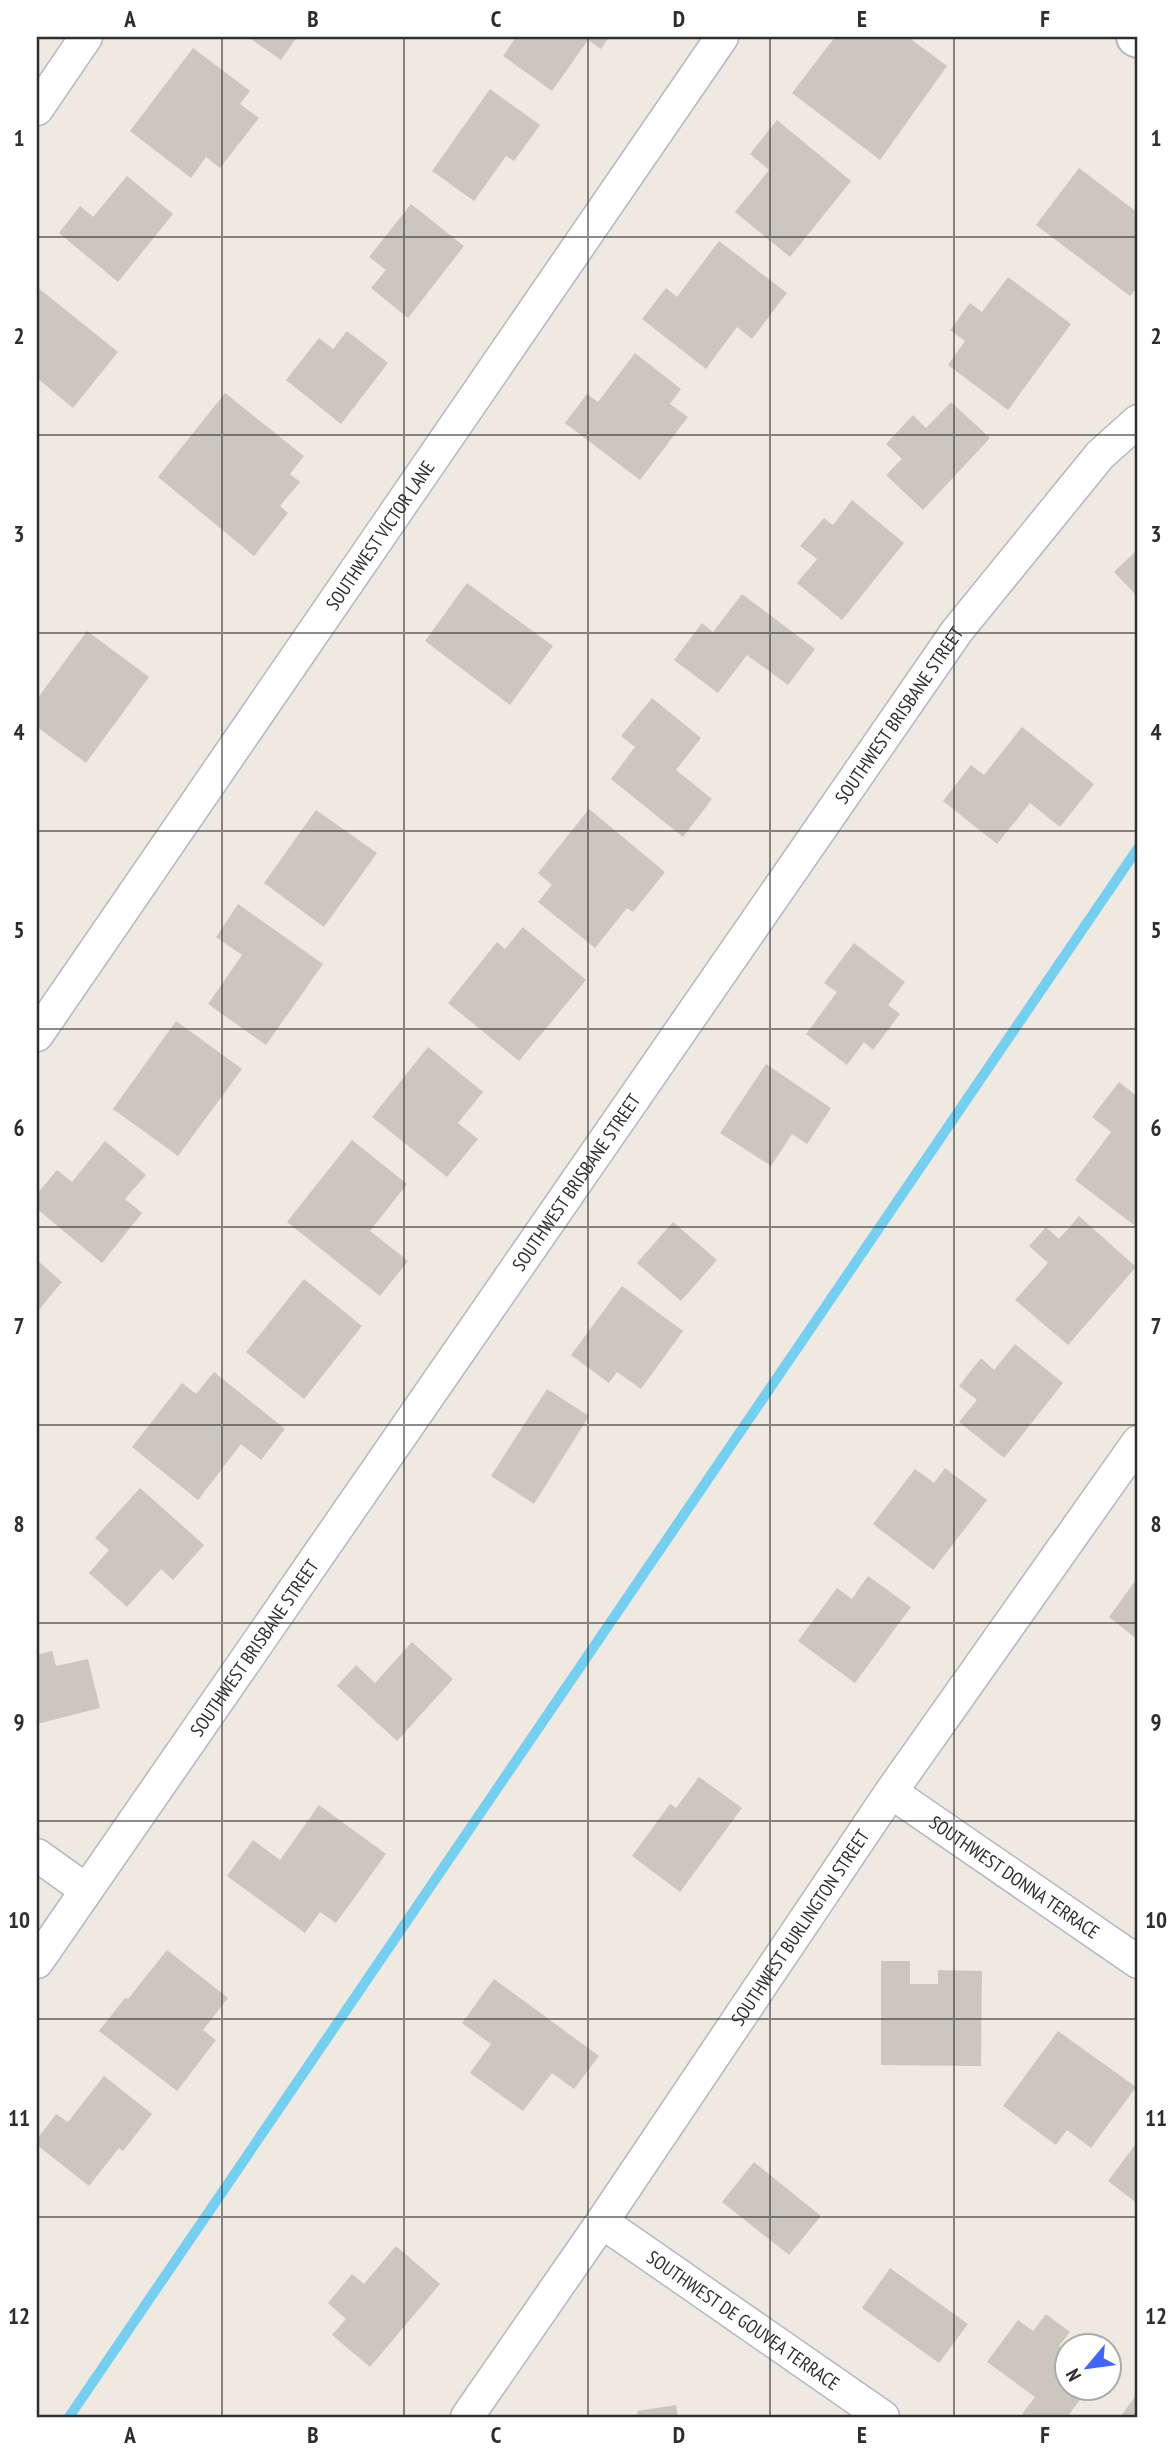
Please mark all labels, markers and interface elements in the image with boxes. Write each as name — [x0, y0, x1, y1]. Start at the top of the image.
text: A — [123, 4, 136, 33]
text: B — [307, 4, 319, 33]
text: C — [491, 4, 502, 33]
text: D — [673, 4, 685, 33]
text: E — [857, 4, 867, 33]
text: F — [1040, 4, 1050, 33]
text: 1 — [14, 123, 25, 152]
text: 1 — [1151, 123, 1162, 152]
text: 2 — [14, 321, 25, 350]
text: 2 — [1151, 321, 1162, 350]
street label: SOUTHWEST VICTOR LANE — [320, 456, 440, 615]
text: 3 — [14, 519, 25, 548]
text: 3 — [1151, 519, 1162, 548]
street label: SOUTHWEST BRISBANE STREET — [829, 621, 969, 808]
text: 4 — [14, 717, 25, 746]
text: 4 — [1151, 717, 1162, 746]
text: 5 — [14, 915, 25, 944]
text: 5 — [1151, 915, 1162, 944]
street label: SOUTHWEST BRISBANE STREET — [507, 1089, 646, 1275]
text: 6 — [14, 1113, 25, 1142]
text: 6 — [1151, 1113, 1162, 1142]
text: 7 — [14, 1311, 25, 1340]
text: 7 — [1151, 1311, 1162, 1340]
text: 8 — [14, 1509, 25, 1538]
text: 8 — [1151, 1509, 1162, 1538]
street label: SOUTHWEST BRISBANE STREET — [185, 1554, 324, 1741]
text: 9 — [14, 1707, 25, 1736]
text: 9 — [1151, 1707, 1162, 1736]
street label: SOUTHWEST DONNA TERRACE — [925, 1810, 1104, 1944]
street label: SOUTHWEST BURLINGTON STREET — [725, 1824, 875, 2030]
text: 10 — [8, 1905, 30, 1934]
text: 10 — [1145, 1905, 1167, 1934]
text: 11 — [8, 2103, 30, 2132]
text: 11 — [1145, 2103, 1167, 2132]
street label: SOUTHWEST DE GOUVEA TERRACE — [642, 2245, 844, 2395]
text: 12 — [8, 2301, 30, 2330]
text: 12 — [1145, 2301, 1167, 2330]
north arrow — [1052, 2332, 1122, 2402]
text: N — [1060, 2365, 1086, 2386]
text: A — [123, 2420, 136, 2449]
text: B — [307, 2420, 319, 2449]
text: C — [491, 2420, 502, 2449]
text: D — [673, 2420, 685, 2449]
text: E — [857, 2420, 867, 2449]
text: F — [1040, 2420, 1050, 2449]

